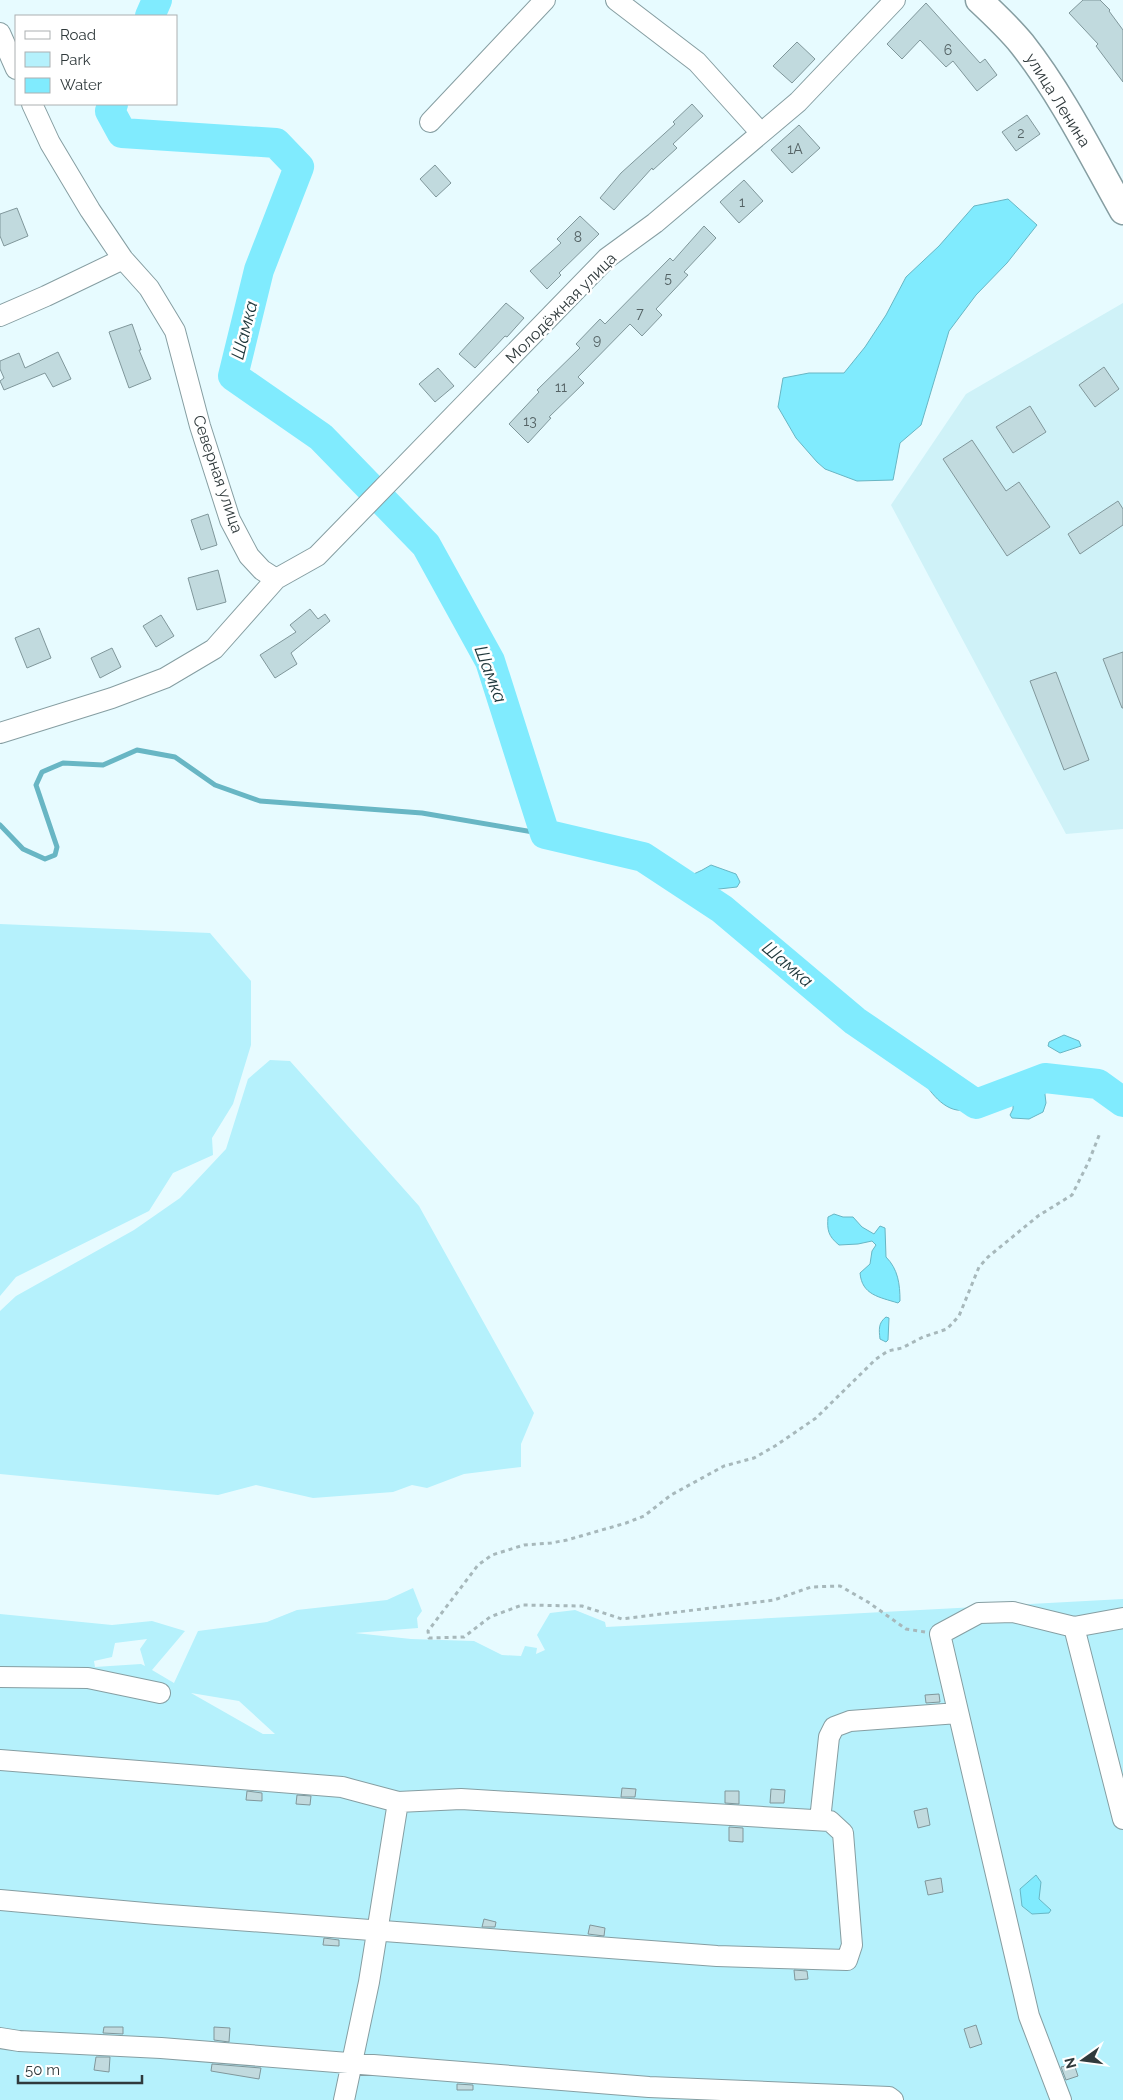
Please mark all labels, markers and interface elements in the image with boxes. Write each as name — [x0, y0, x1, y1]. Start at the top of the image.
legend — [15, 15, 178, 105]
text: Road — [60, 26, 96, 44]
house number: 6 — [944, 42, 952, 58]
street label: улица Ленина — [1022, 49, 1094, 151]
text: Park — [60, 51, 91, 69]
text: Water — [60, 76, 103, 94]
house number: 2 — [1017, 125, 1025, 141]
house number: 1А — [787, 141, 803, 157]
house number: 1 — [739, 194, 745, 210]
house number: 8 — [574, 229, 582, 245]
street label: Молодёжная улица — [502, 249, 620, 367]
house number: 5 — [664, 270, 672, 286]
water label: Шамка — [227, 298, 261, 361]
house number: 7 — [636, 305, 644, 321]
house number: 9 — [593, 332, 601, 348]
house number: 11 — [555, 379, 567, 395]
street label: Северная улица — [189, 413, 247, 535]
house number: 13 — [523, 413, 537, 429]
water label: Шамка — [471, 642, 512, 706]
water label: Шамка — [758, 937, 818, 991]
north arrow — [1058, 2035, 1108, 2085]
scale bar — [18, 2052, 141, 2084]
text: N — [1061, 2056, 1079, 2070]
text: 50 m — [25, 2061, 60, 2079]

